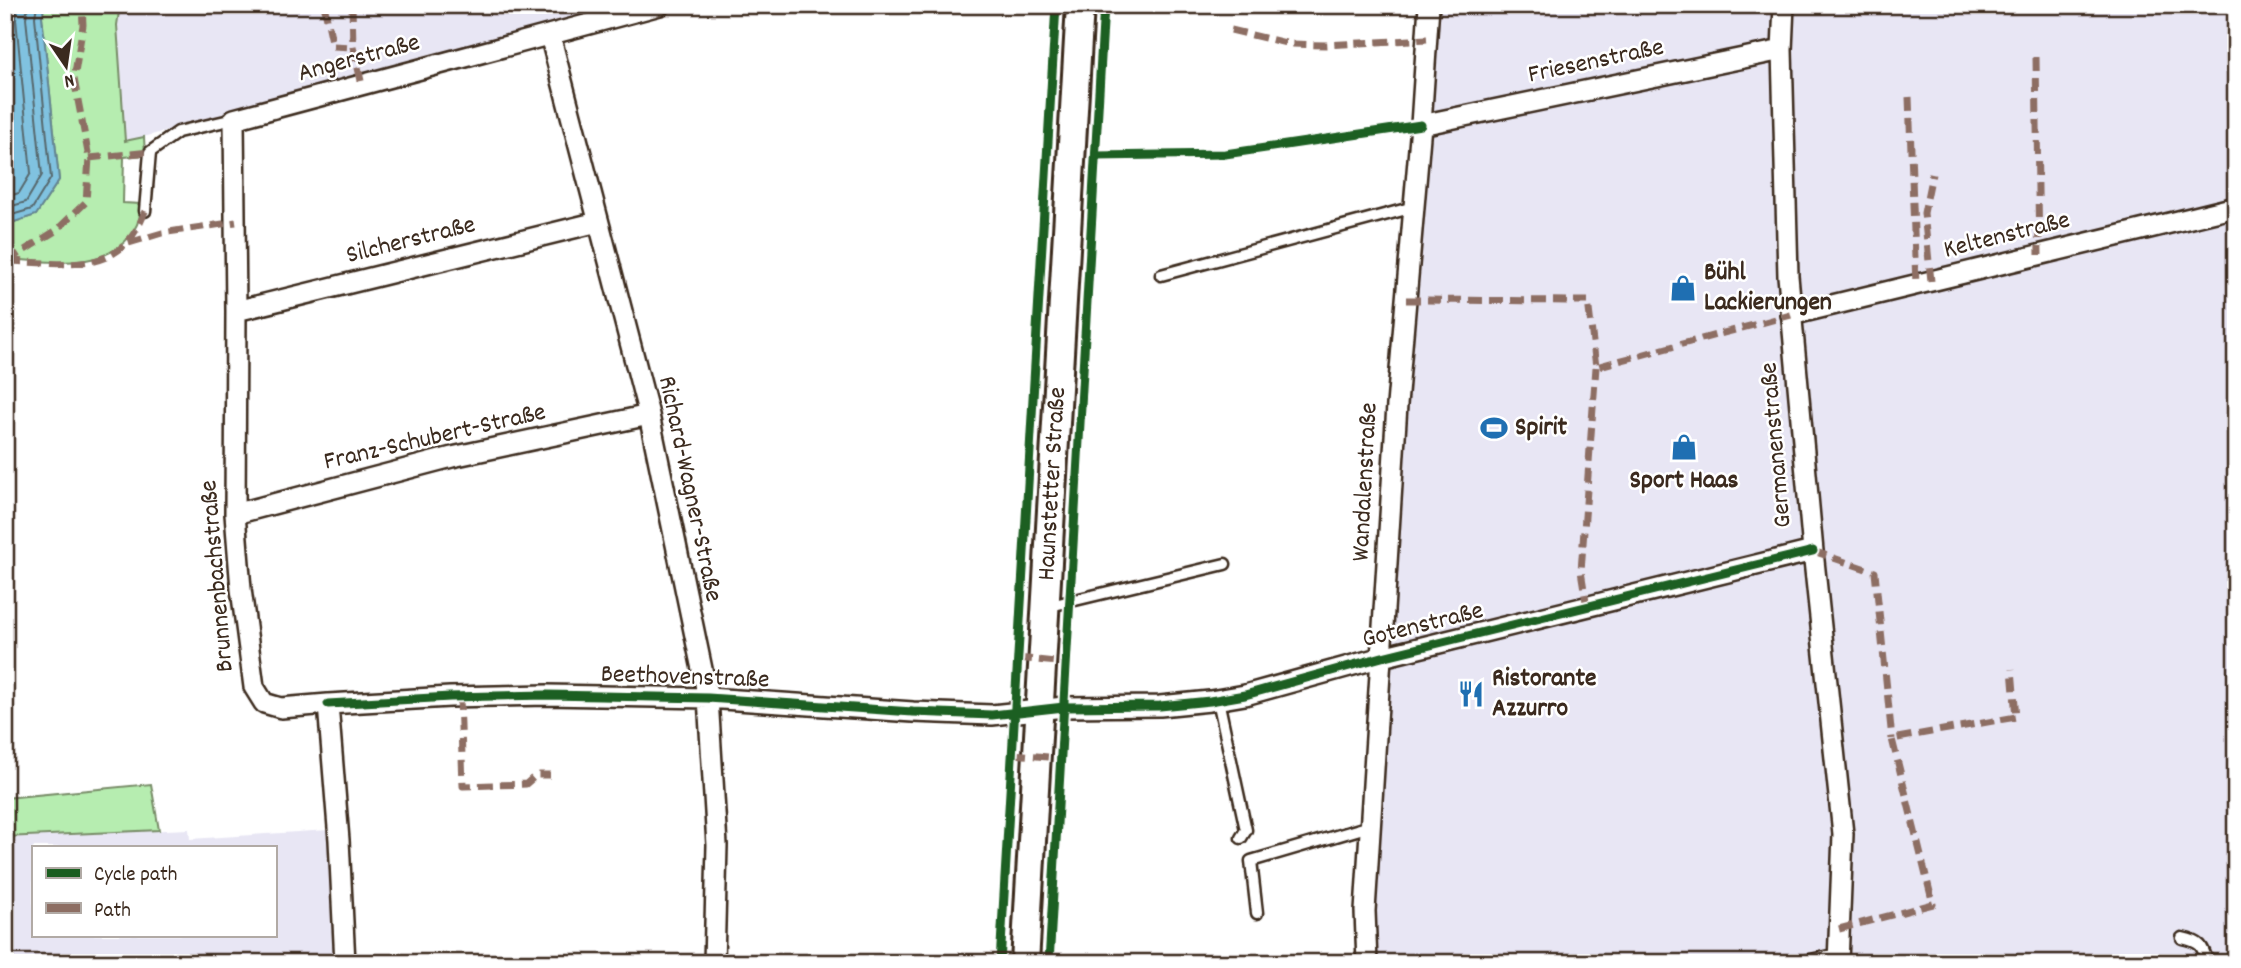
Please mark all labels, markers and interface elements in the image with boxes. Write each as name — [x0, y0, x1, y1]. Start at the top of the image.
street label: Angerstraße — [294, 25, 424, 93]
street label: Friesenstraße — [1525, 30, 1667, 94]
north arrow — [32, 32, 102, 102]
text: N — [61, 65, 77, 93]
street label: Keltenstraße — [1940, 202, 2074, 270]
street label: Silcherstraße — [342, 207, 480, 275]
place label: Bühl Lackierungen — [1704, 255, 1832, 322]
shop icon: Bühl Lackierungen — [1668, 273, 1698, 303]
street label: Germanenstraße — [1751, 361, 1803, 529]
street label: Richard-Wagner-Straße — [647, 373, 731, 605]
street label: Haunstetter Straße — [1028, 386, 1077, 582]
street label: Franz-Schubert-Straße — [320, 394, 550, 482]
street label: Wandalenstraße — [1343, 401, 1389, 563]
place label: Spirit — [1515, 410, 1568, 447]
sports icon: Spirit — [1479, 413, 1509, 443]
shop icon: Sport Haas — [1669, 432, 1699, 462]
place label: Sport Haas — [1630, 463, 1738, 500]
street label: Brunnenbachstraße — [191, 478, 245, 674]
street label: Gotenstraße — [1358, 593, 1488, 659]
street label: Beethovenstraße — [600, 657, 770, 699]
place label: Ristorante Azzurro — [1492, 661, 1596, 728]
restaurant icon: Ristorante Azzurro — [1456, 679, 1486, 709]
legend — [32, 846, 276, 936]
text: Cycle path — [94, 861, 177, 891]
text: Path — [94, 897, 131, 927]

